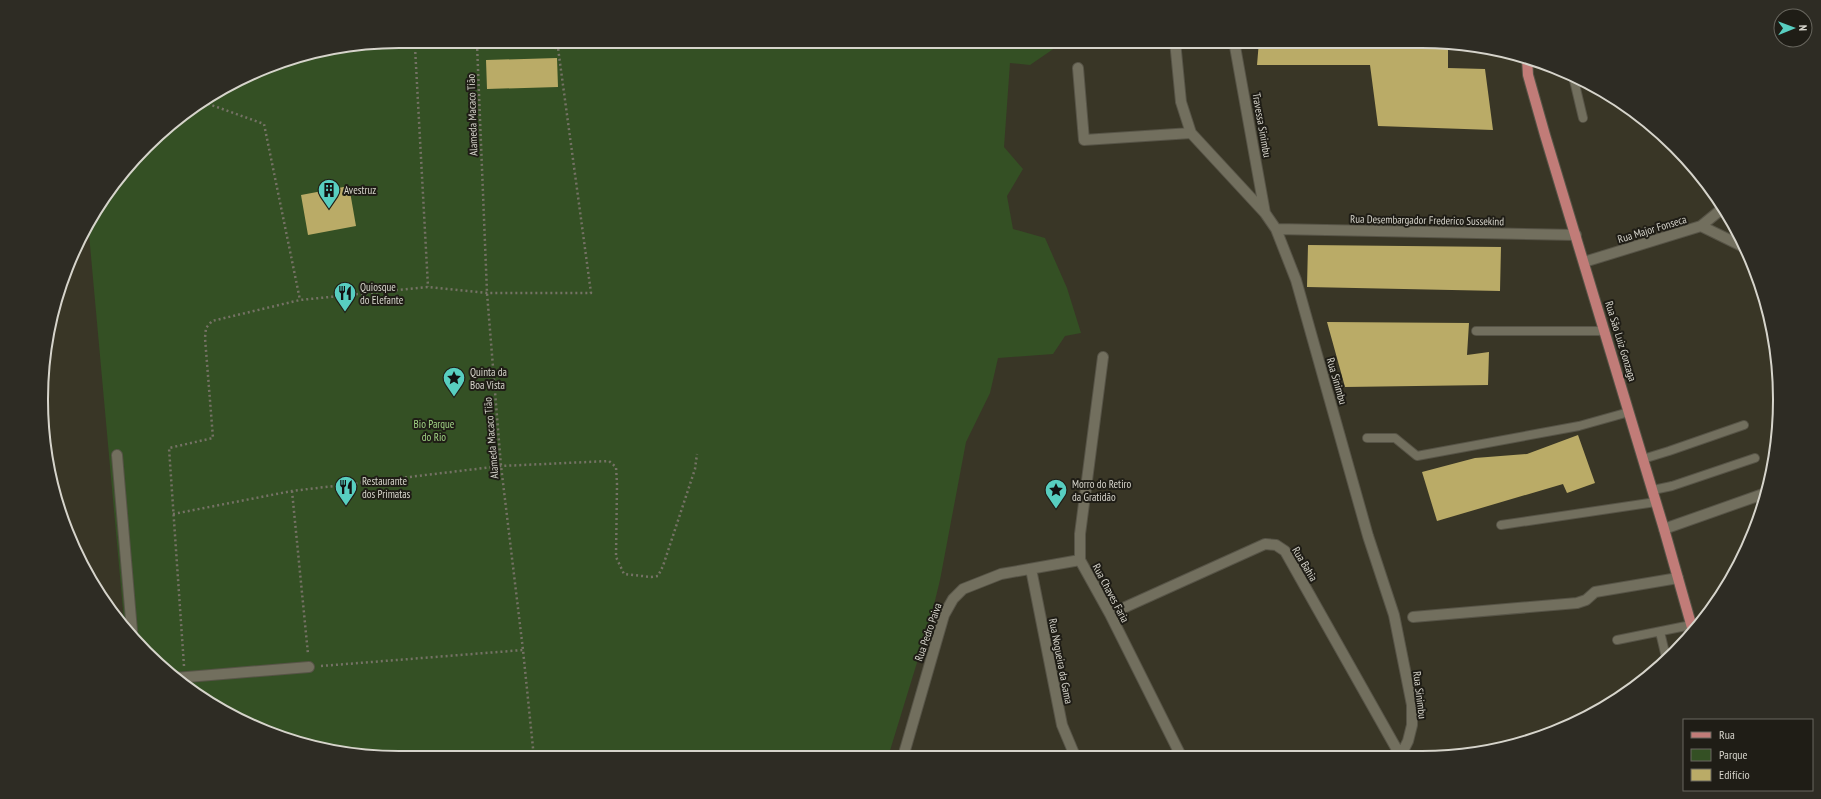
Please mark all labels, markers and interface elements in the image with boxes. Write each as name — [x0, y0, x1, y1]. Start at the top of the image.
north arrow — [1773, 8, 1813, 48]
text: N — [1796, 25, 1810, 31]
street label: Alameda Macaco Tião — [464, 74, 480, 156]
street label: Travessa Sinimbu — [1249, 92, 1275, 159]
building icon: Avestruz — [316, 177, 342, 210]
place label: Avestruz — [344, 183, 376, 197]
street label: Rua Desembargador Frederico Sussekind — [1350, 212, 1504, 228]
street label: Rua Major Fonseca — [1616, 212, 1688, 246]
restaurant icon: Quiosque do Elefante — [332, 280, 358, 313]
place label: Quiosque do Elefante — [360, 280, 404, 307]
street label: Rua São Luiz Gonzaga — [1602, 299, 1640, 383]
street label: Rua Sinimbu — [1324, 356, 1350, 406]
place icon: Quinta da Boa Vista — [441, 365, 467, 398]
place label: Quinta da Boa Vista — [470, 365, 507, 392]
street label: Alameda Macaco Tião — [480, 396, 502, 479]
park label: Bio Parque do Rio — [414, 417, 455, 444]
restaurant icon: Restaurante dos Primatas — [333, 474, 359, 507]
place label: Restaurante dos Primatas — [362, 474, 411, 501]
place icon: Morro do Retiro da Gratidão — [1043, 477, 1069, 510]
place label: Morro do Retiro da Gratidão — [1072, 477, 1132, 504]
street label: Rua Bahia — [1289, 544, 1321, 584]
street label: Rua Chaves Faria — [1090, 561, 1132, 625]
street label: Rua Pedro Paiva — [911, 601, 945, 663]
street label: Rua Nogueira da Gama — [1046, 617, 1076, 705]
street label: Rua Sinimbu — [1410, 670, 1430, 720]
legend — [1683, 719, 1813, 791]
text: Rua — [1719, 727, 1735, 742]
text: Parque — [1719, 747, 1748, 762]
text: Edifício — [1719, 767, 1750, 782]

